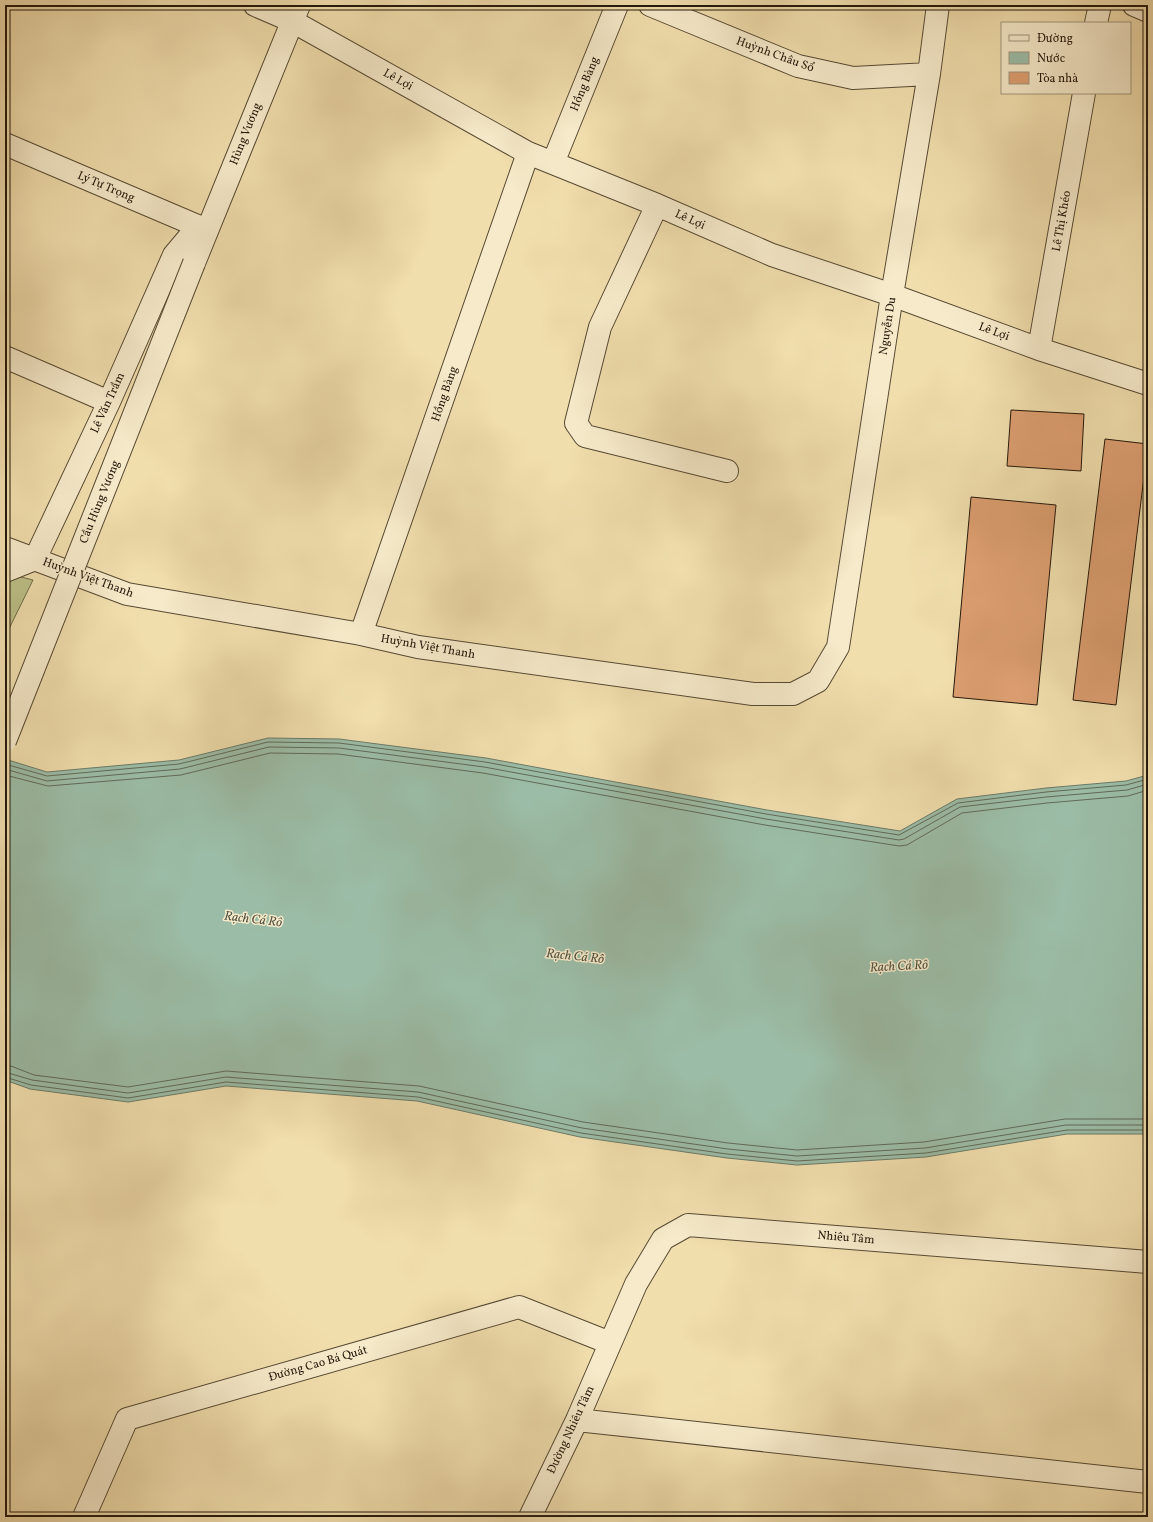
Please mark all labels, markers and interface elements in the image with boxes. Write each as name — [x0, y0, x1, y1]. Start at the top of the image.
legend — [1001, 22, 1131, 94]
text: Đường — [1037, 31, 1073, 47]
street label: Huỳnh Châu Sổ — [734, 33, 816, 77]
text: Nước — [1037, 51, 1065, 67]
street label: Hồng Bàng — [567, 54, 603, 114]
street label: Lê Lợi — [380, 65, 416, 95]
text: Tòa nhà — [1037, 71, 1078, 87]
street label: Hùng Vương — [226, 100, 266, 168]
street label: Lý Tự Trọng — [75, 168, 137, 206]
street label: Lê Thị Khéo — [1049, 189, 1075, 253]
street label: Lê Lợi — [672, 206, 708, 234]
street label: Nguyễn Du — [876, 296, 901, 356]
street label: Lê Lợi — [976, 319, 1012, 345]
street label: Hồng Bàng — [428, 364, 462, 424]
street label: Lê Văn Trầm — [87, 370, 129, 436]
street label: Cầu Hùng Vương — [76, 458, 124, 546]
street label: Huỳnh Việt Thanh — [40, 554, 136, 602]
street label: Huỳnh Việt Thanh — [379, 631, 477, 663]
water label: Rạch Cá Rô — [223, 908, 283, 932]
water label: Rạch Cá Rô — [545, 945, 605, 969]
water label: Rạch Cá Rô — [869, 956, 929, 978]
street label: Nhiêu Tâm — [817, 1228, 876, 1249]
street label: Đường Cao Bá Quát — [267, 1342, 369, 1386]
street label: Đường Nhiêu Tâm — [544, 1383, 599, 1477]

